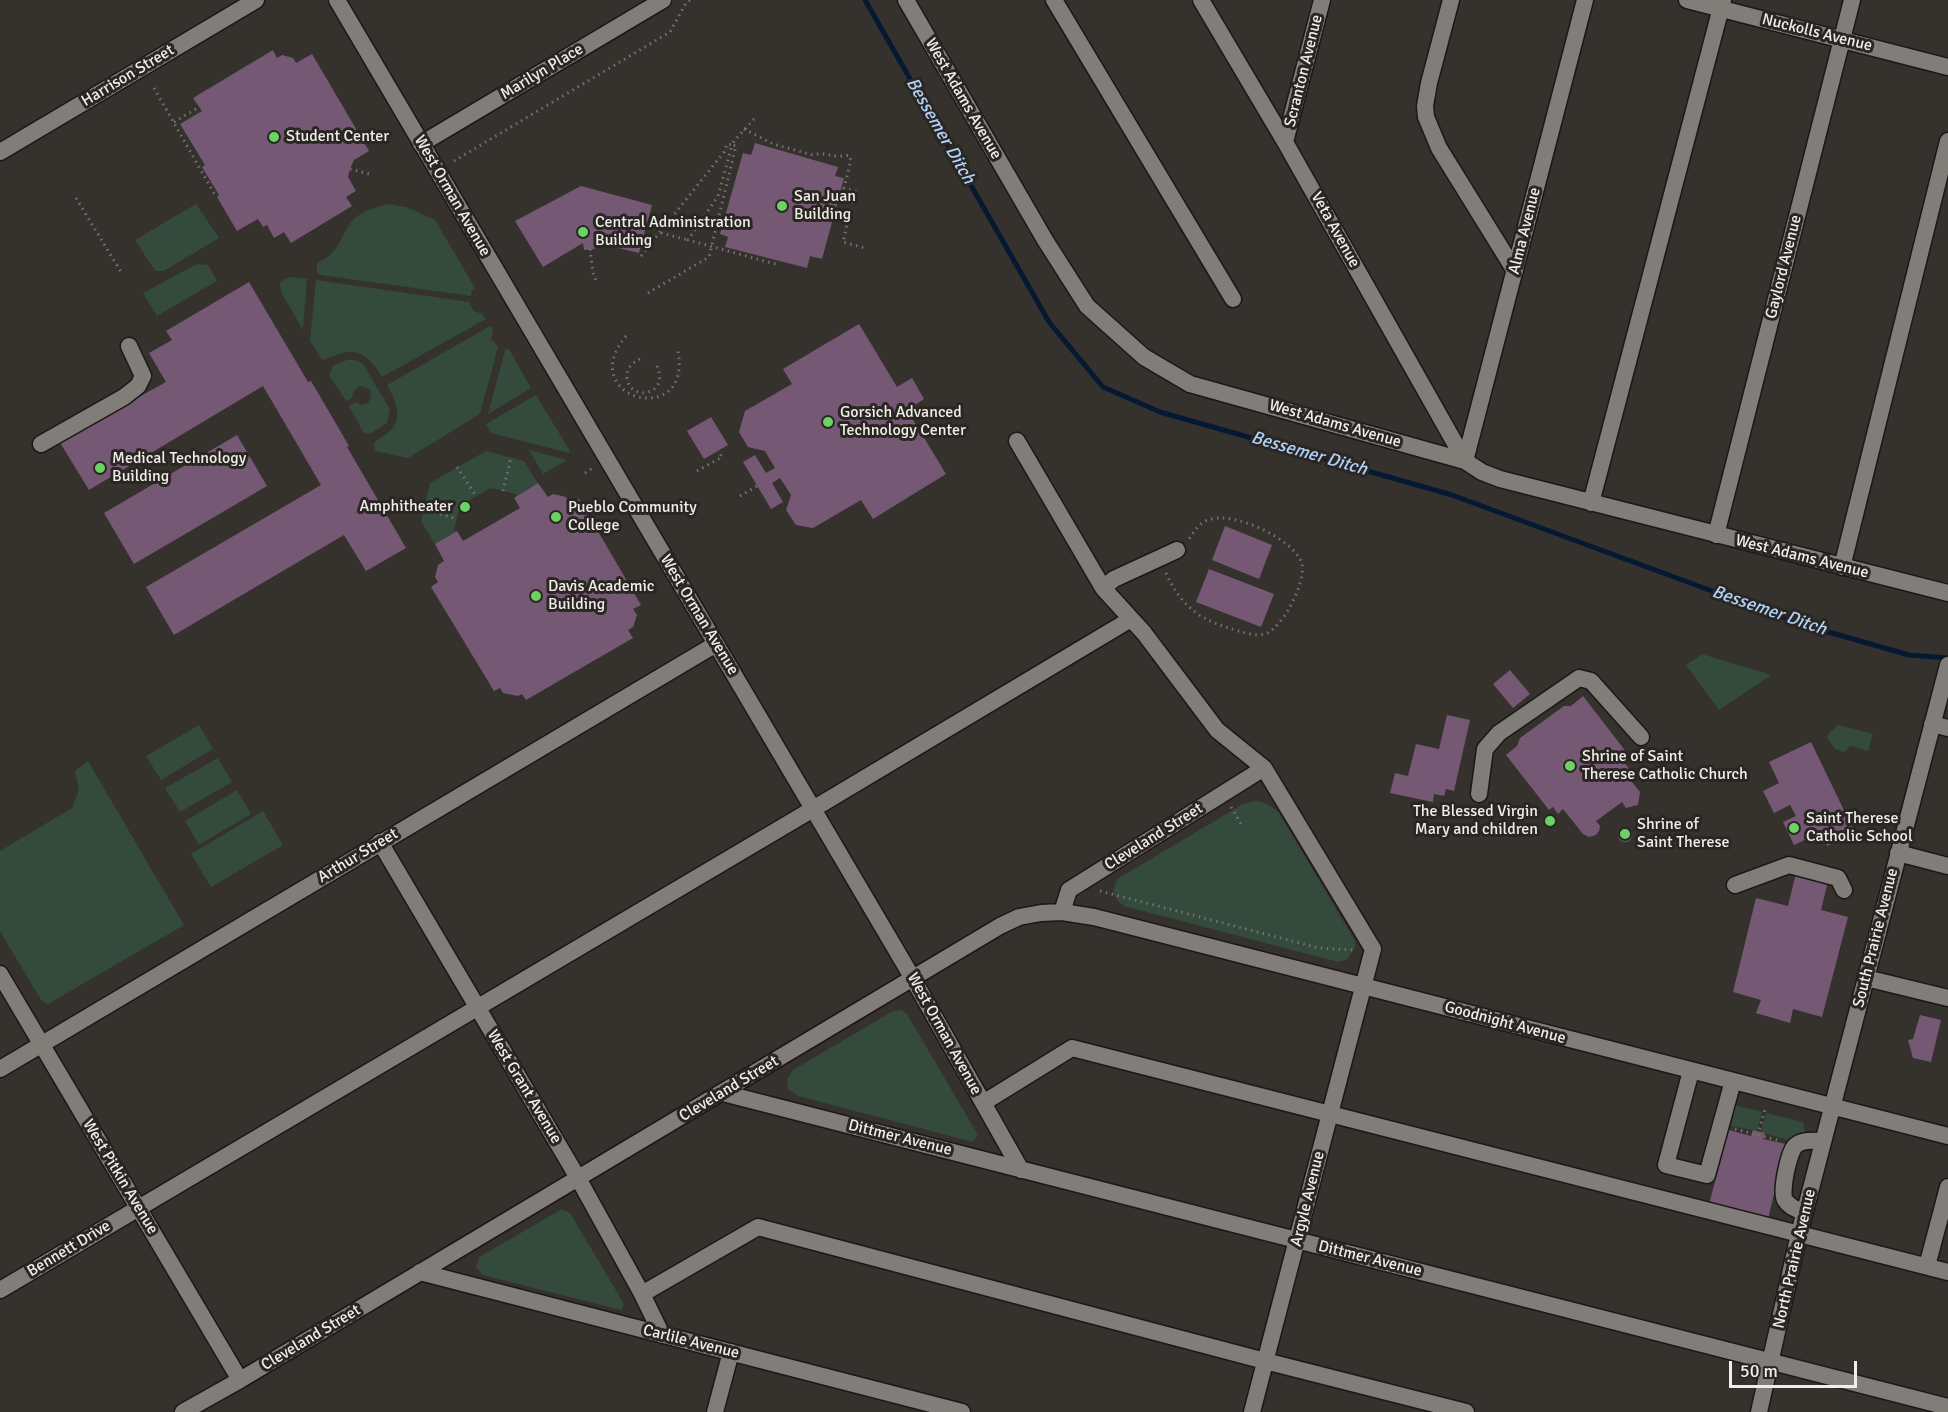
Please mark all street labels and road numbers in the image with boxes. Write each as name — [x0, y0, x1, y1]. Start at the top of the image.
street label: Nuckolls Avenue — [1760, 10, 1874, 56]
street label: Scranton Avenue — [1281, 13, 1327, 129]
street label: West Adams Avenue — [921, 35, 1005, 163]
street label: Marilyn Place — [497, 40, 587, 104]
street label: Harrison Street — [78, 41, 178, 111]
street label: West Orman Avenue — [410, 132, 494, 260]
street label: Alma Avenue — [1505, 186, 1545, 276]
street label: Veta Avenue — [1306, 189, 1364, 271]
street label: Gaylord Avenue — [1762, 213, 1806, 321]
street label: West Adams Avenue — [1267, 396, 1403, 452]
street label: West Adams Avenue — [1733, 531, 1871, 583]
street label: West Orman Avenue — [656, 551, 742, 679]
street label: Cleveland Street — [1101, 799, 1207, 875]
street label: Arthur Street — [314, 825, 402, 887]
street label: South Prairie Avenue — [1849, 866, 1903, 1010]
street label: West Orman Avenue — [902, 970, 986, 1098]
street label: Goodnight Avenue — [1442, 998, 1568, 1048]
street label: West Grant Avenue — [483, 1027, 565, 1147]
street label: Cleveland Street — [676, 1052, 782, 1126]
street label: West Pitkin Avenue — [78, 1116, 162, 1238]
street label: Dittmer Avenue — [846, 1116, 954, 1160]
street label: Argyle Avenue — [1287, 1149, 1329, 1249]
street label: North Prairie Avenue — [1770, 1187, 1820, 1331]
street label: Bennett Drive — [24, 1217, 114, 1281]
street label: Dittmer Avenue — [1316, 1237, 1424, 1281]
street label: Cleveland Street — [258, 1301, 364, 1375]
street label: Carlile Avenue — [641, 1321, 741, 1363]

